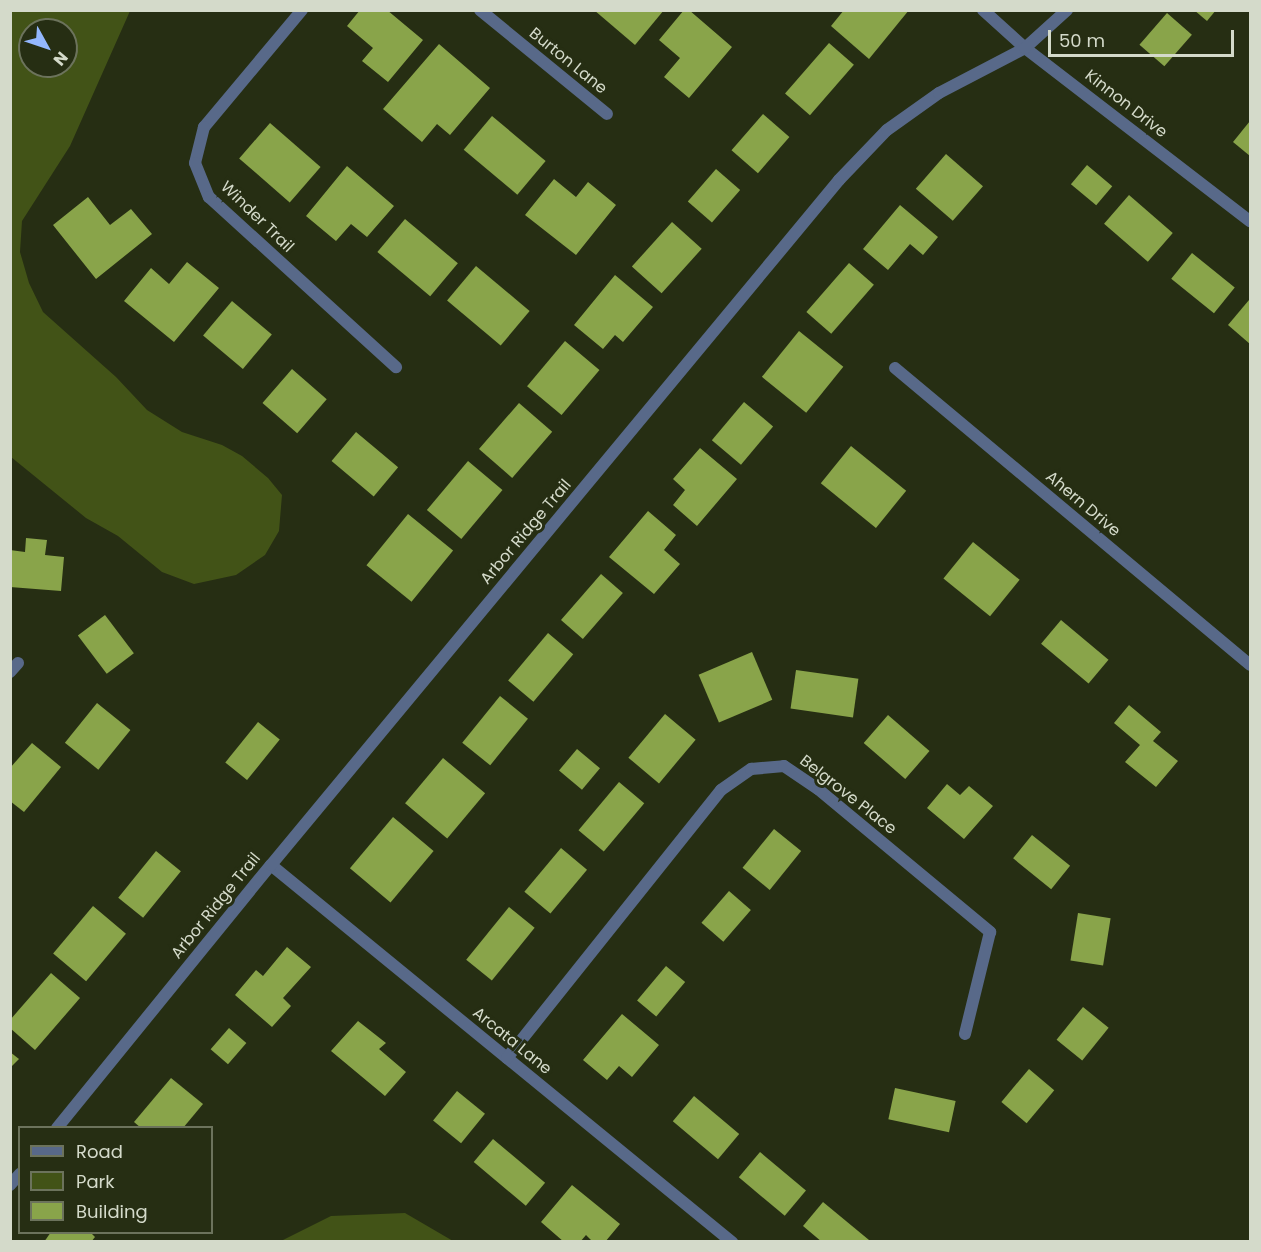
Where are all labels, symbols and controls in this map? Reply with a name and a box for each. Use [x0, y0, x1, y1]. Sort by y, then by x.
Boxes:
north arrow [18, 18, 78, 78]
scale bar [1051, 18, 1237, 56]
street label: Burton Lane [525, 24, 611, 98]
text: 50 m [1059, 28, 1105, 53]
text: N [48, 47, 73, 71]
street label: Kinnon Drive [1081, 66, 1171, 142]
street label: Winder Trail [216, 177, 298, 257]
street label: Ahern Drive [1042, 467, 1124, 541]
street label: Arbor Ridge Trail [477, 476, 575, 588]
street label: Belgrove Place [796, 751, 900, 839]
street label: Arbor Ridge Trail [167, 849, 265, 963]
street label: Arcata Lane [469, 1003, 555, 1079]
legend [18, 1126, 213, 1234]
text: Road [76, 1139, 123, 1164]
text: Park [76, 1169, 115, 1194]
text: Building [76, 1199, 148, 1224]

